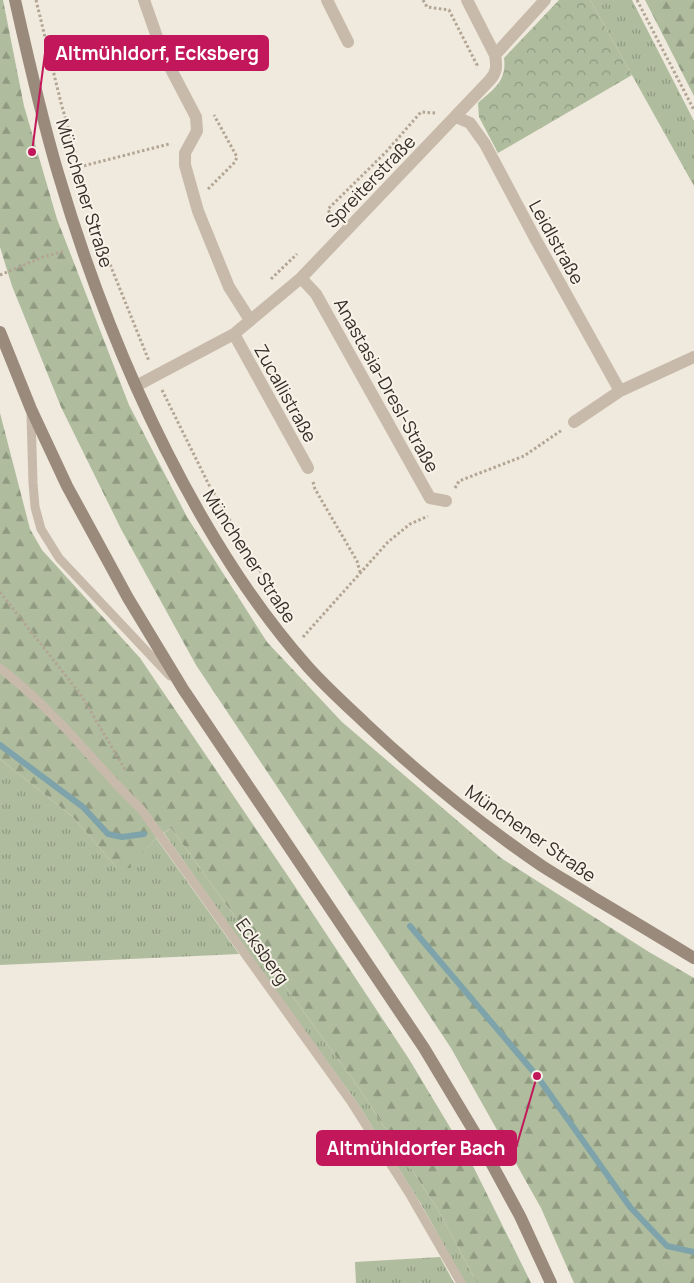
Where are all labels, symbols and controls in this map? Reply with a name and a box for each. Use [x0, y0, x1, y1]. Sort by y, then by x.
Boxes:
callout: Altmühldorf, Ecksberg [45, 36, 268, 70]
text: Altmühldorf, Ecksberg [55, 40, 259, 66]
street label: Münchener Straße [51, 116, 119, 270]
street label: Spreiterstraße [320, 129, 420, 233]
street label: Leidlstraße [524, 196, 590, 288]
street label: Anastasia-Dresl-Straße [329, 294, 445, 476]
street label: Zucallistraße [249, 340, 323, 446]
street label: Münchener Straße [198, 485, 302, 627]
street label: Münchener Straße [461, 779, 601, 887]
street label: Ecksberg [231, 913, 295, 989]
callout: Altmühldorfer Bach [317, 1131, 516, 1165]
text: Altmühldorfer Bach [327, 1135, 505, 1161]

